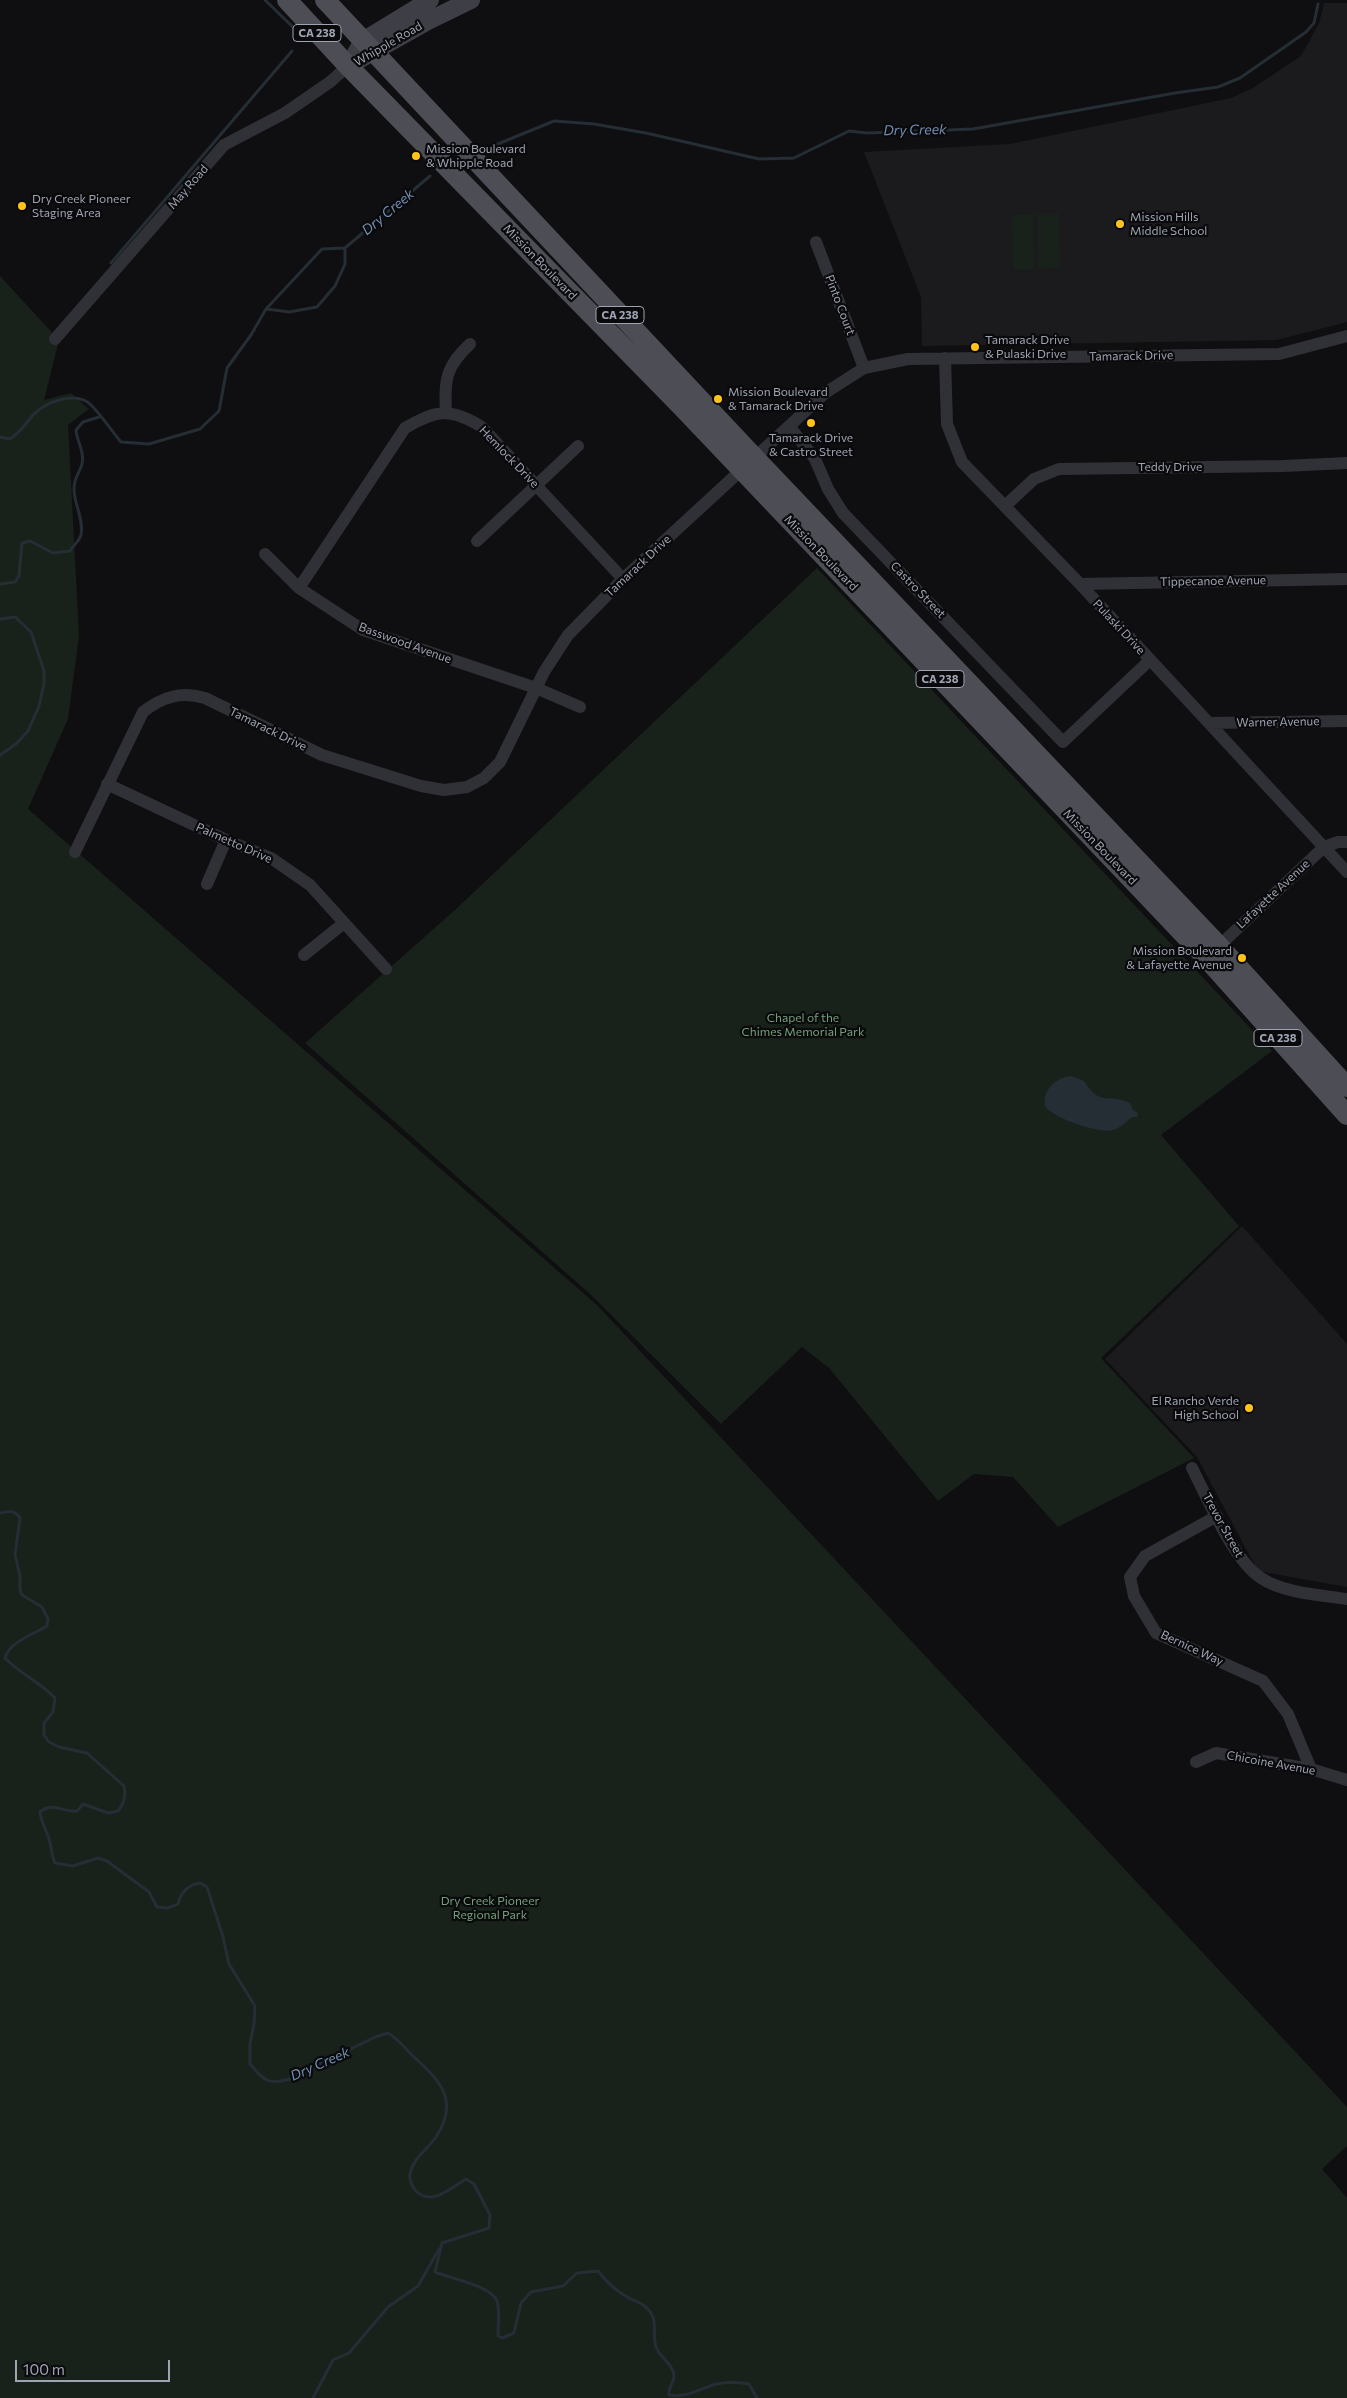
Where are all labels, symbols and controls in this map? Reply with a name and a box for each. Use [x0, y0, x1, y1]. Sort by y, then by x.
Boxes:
street label: Whipple Road [351, 19, 425, 69]
road number: CA 238 [293, 24, 341, 42]
water label: Dry Creek [883, 121, 947, 139]
place label: Mission Boulevard & Whipple Road [426, 142, 526, 170]
marker: Mission Boulevard & Whipple Road [410, 150, 422, 162]
street label: May Road [165, 162, 211, 212]
water label: Dry Creek [358, 185, 418, 239]
place label: Dry Creek Pioneer Staging Area [32, 192, 131, 220]
marker: Dry Creek Pioneer Staging Area [16, 200, 28, 212]
place label: Mission Hills Middle School [1130, 210, 1207, 238]
marker: Mission Hills Middle School [1114, 218, 1126, 230]
street label: Mission Boulevard [500, 221, 580, 303]
street label: Pinto Court [822, 273, 858, 337]
road number: CA 238 [596, 306, 644, 324]
place label: Tamarack Drive & Pulaski Drive [985, 333, 1069, 361]
marker: Tamarack Drive & Pulaski Drive [969, 341, 981, 353]
street label: Tamarack Drive [1089, 348, 1173, 364]
place label: Mission Boulevard & Tamarack Drive [728, 385, 828, 413]
marker: Mission Boulevard & Tamarack Drive [712, 393, 724, 405]
marker: Tamarack Drive & Castro Street [805, 417, 817, 429]
street label: Hemlock Drive [476, 423, 542, 491]
place label: Tamarack Drive & Castro Street [769, 431, 853, 459]
street label: Teddy Drive [1138, 460, 1202, 474]
street label: Mission Boulevard [781, 512, 861, 594]
street label: Tamarack Drive [602, 532, 674, 600]
street label: Castro Street [888, 559, 948, 621]
street label: Tippecanoe Avenue [1160, 573, 1266, 589]
street label: Pulaski Drive [1090, 597, 1148, 657]
street label: Basswood Avenue [357, 620, 453, 666]
road number: CA 238 [916, 671, 964, 688]
street label: Tamarack Drive [227, 704, 309, 754]
street label: Warner Avenue [1236, 714, 1320, 730]
street label: Mission Boulevard [1060, 806, 1140, 888]
street label: Palmetto Drive [194, 820, 274, 866]
street label: Lafayette Avenue [1234, 856, 1312, 932]
place label: Mission Boulevard & Lafayette Avenue [1126, 944, 1232, 972]
marker: Mission Boulevard & Lafayette Avenue [1236, 952, 1248, 964]
park label: Chapel of the Chimes Memorial Park [742, 1011, 864, 1039]
road number: CA 238 [1254, 1030, 1302, 1046]
place label: El Rancho Verde High School [1152, 1394, 1239, 1422]
marker: El Rancho Verde High School [1243, 1402, 1255, 1414]
street label: Trevor Street [1199, 1490, 1247, 1560]
street label: Bernice Way [1158, 1627, 1226, 1669]
street label: Chicoine Avenue [1225, 1748, 1317, 1778]
park label: Dry Creek Pioneer Regional Park [441, 1894, 539, 1922]
water label: Dry Creek [288, 2043, 352, 2085]
scale bar [18, 2350, 172, 2382]
text: 100 m [23, 2360, 65, 2378]

